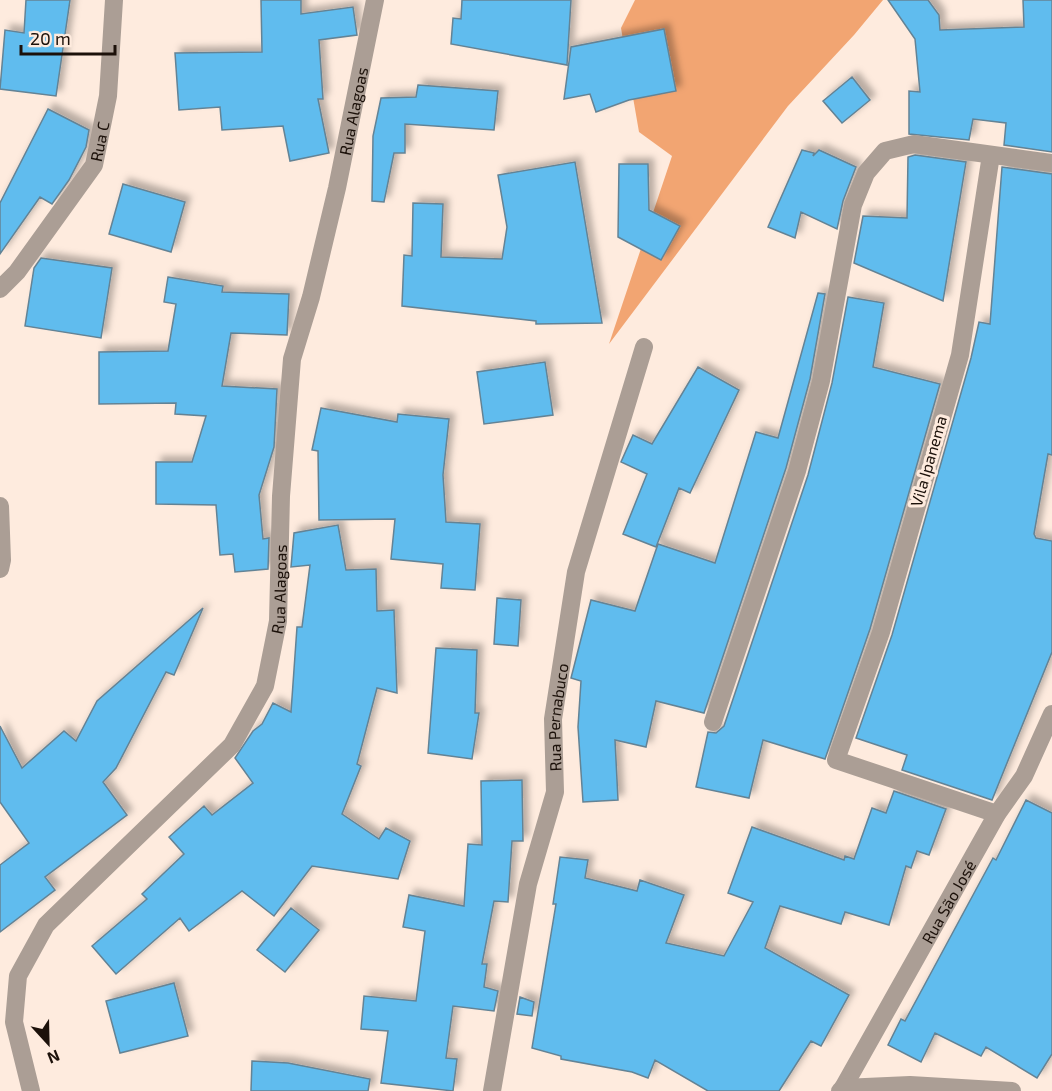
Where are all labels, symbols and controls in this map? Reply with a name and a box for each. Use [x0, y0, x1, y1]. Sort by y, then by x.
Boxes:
scale bar [21, 18, 116, 56]
text: 20 m [30, 27, 71, 49]
street label: Rua Alagoas [334, 65, 371, 157]
street label: Rua C [85, 120, 112, 163]
street label: Vila Ipanema [906, 413, 950, 509]
street label: Rua Alagoas [266, 544, 289, 635]
street label: Rua Pernabuco [543, 662, 571, 772]
street label: Rua São José [917, 856, 979, 947]
north arrow [18, 1013, 78, 1073]
text: N [45, 1046, 63, 1068]

